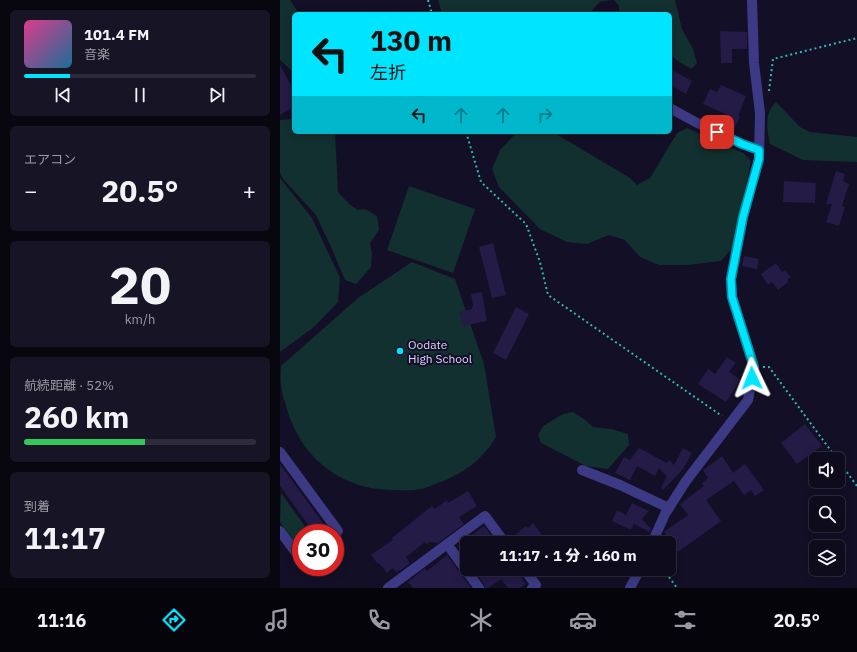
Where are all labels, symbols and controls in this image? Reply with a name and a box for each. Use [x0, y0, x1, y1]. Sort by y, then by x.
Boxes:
text: 130 m [370, 22, 452, 59]
text: 101.4 FM [84, 25, 149, 44]
icon: left [304, 28, 356, 80]
text: 音楽 [84, 46, 110, 63]
text: 左折 [370, 61, 406, 84]
icon: previous [52, 84, 74, 106]
icon: pause [129, 84, 151, 106]
icon: next [206, 84, 228, 106]
icon: left [408, 104, 430, 126]
icon: ahead [450, 104, 472, 126]
icon: ahead [492, 104, 514, 126]
icon: right [534, 104, 556, 126]
pin [700, 115, 734, 149]
icon: arrive [706, 121, 728, 143]
text: エアコン [24, 151, 76, 168]
text: 20.5° [101, 171, 179, 210]
text: − [24, 176, 37, 205]
text: + [243, 176, 256, 205]
text: 20 [109, 251, 171, 318]
text: km/h [125, 311, 155, 328]
place label: Oodate High School [408, 337, 472, 366]
marker: Oodate High School [395, 346, 405, 356]
position arrow [731, 357, 773, 399]
text: 航続距離 · 52% [24, 377, 114, 394]
text: 260 km [24, 397, 129, 436]
map controls [809, 452, 845, 576]
button: sound [809, 452, 845, 488]
button: search [809, 496, 845, 532]
text: 到着 [24, 498, 50, 515]
text: 11:17 [24, 518, 106, 557]
speed limit sign: 30 [292, 524, 344, 576]
button: layers [809, 540, 845, 576]
text: 11:17 · 1 分 · 160 m [499, 546, 637, 565]
icon: directions [160, 606, 188, 634]
icon: music [263, 606, 291, 634]
icon: phone [365, 606, 393, 634]
icon: climate [467, 606, 495, 634]
icon: car [569, 606, 597, 634]
icon: filters [671, 606, 699, 634]
text: 11:16 [37, 609, 86, 632]
text: 20.5° [773, 609, 820, 632]

